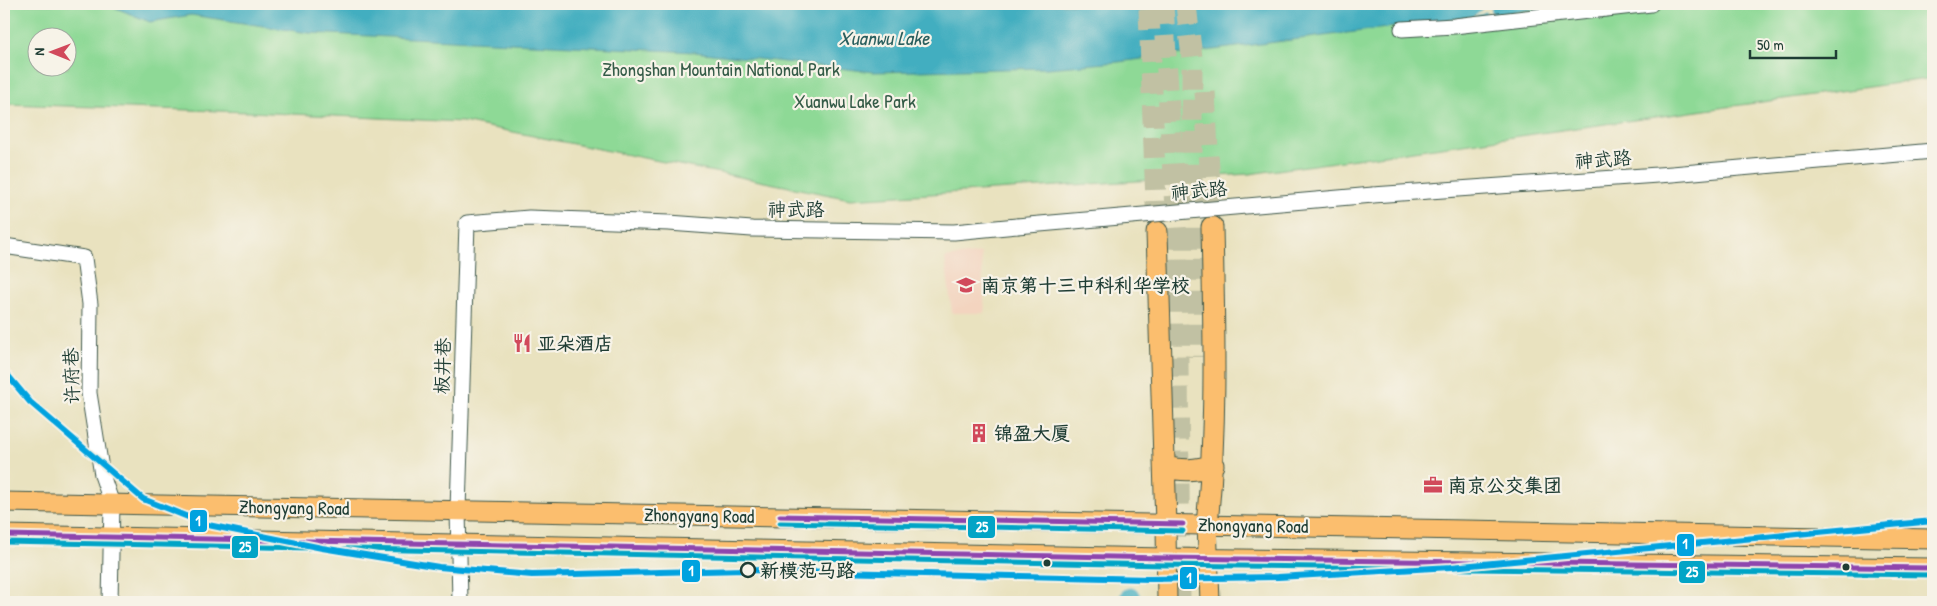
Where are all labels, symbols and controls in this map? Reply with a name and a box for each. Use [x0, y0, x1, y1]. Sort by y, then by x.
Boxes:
water label: Xuanwu Lake [839, 24, 930, 51]
north arrow [28, 28, 78, 78]
scale bar [1750, 28, 1836, 60]
text: 50 m [1757, 34, 1784, 55]
text: N [29, 47, 48, 56]
park label: Zhongshan Mountain National Park [602, 56, 840, 82]
park label: Xuanwu Lake Park [794, 88, 916, 114]
street label: 神武路 [1574, 144, 1632, 174]
street label: 神武路 [1169, 175, 1229, 205]
street label: 神武路 [767, 196, 825, 222]
place label: 南京第十三中科利华学校 [981, 272, 1190, 298]
school or university icon: 南京第十三中科利华学校 [955, 274, 977, 296]
place label: 亚朵酒店 [537, 330, 613, 356]
restaurant icon: 亚朵酒店 [511, 332, 533, 354]
street label: 板井巷 [428, 337, 456, 395]
street label: 许府巷 [57, 347, 85, 405]
place label: 锦盈大厦 [994, 420, 1070, 446]
building icon: 锦盈大厦 [968, 422, 990, 444]
place label: 南京公交集团 [1448, 472, 1562, 498]
office icon: 南京公交集团 [1422, 474, 1444, 496]
street label: Zhongyang Road [239, 493, 350, 521]
street label: Zhongyang Road [644, 501, 755, 529]
line badge: 1 [189, 509, 208, 533]
text: 1 [195, 511, 201, 530]
street label: Zhongyang Road [1198, 511, 1309, 539]
line badge: 25 [967, 515, 996, 539]
text: 25 [976, 517, 988, 536]
line badge: 1 [1676, 533, 1695, 557]
text: 1 [1682, 534, 1688, 553]
line badge: 25 [231, 535, 259, 559]
text: 25 [239, 537, 251, 556]
place label: 新模范马路 [760, 557, 855, 583]
unlabelled marker [1042, 558, 1052, 568]
line badge: 1 [681, 559, 701, 583]
line badge: 25 [1678, 560, 1706, 584]
text: 1 [688, 561, 694, 580]
marker: 新模范马路 [740, 562, 756, 578]
text: 25 [1686, 562, 1698, 581]
unlabelled marker [1841, 562, 1851, 572]
line badge: 1 [1179, 566, 1198, 590]
text: 1 [1186, 568, 1192, 587]

